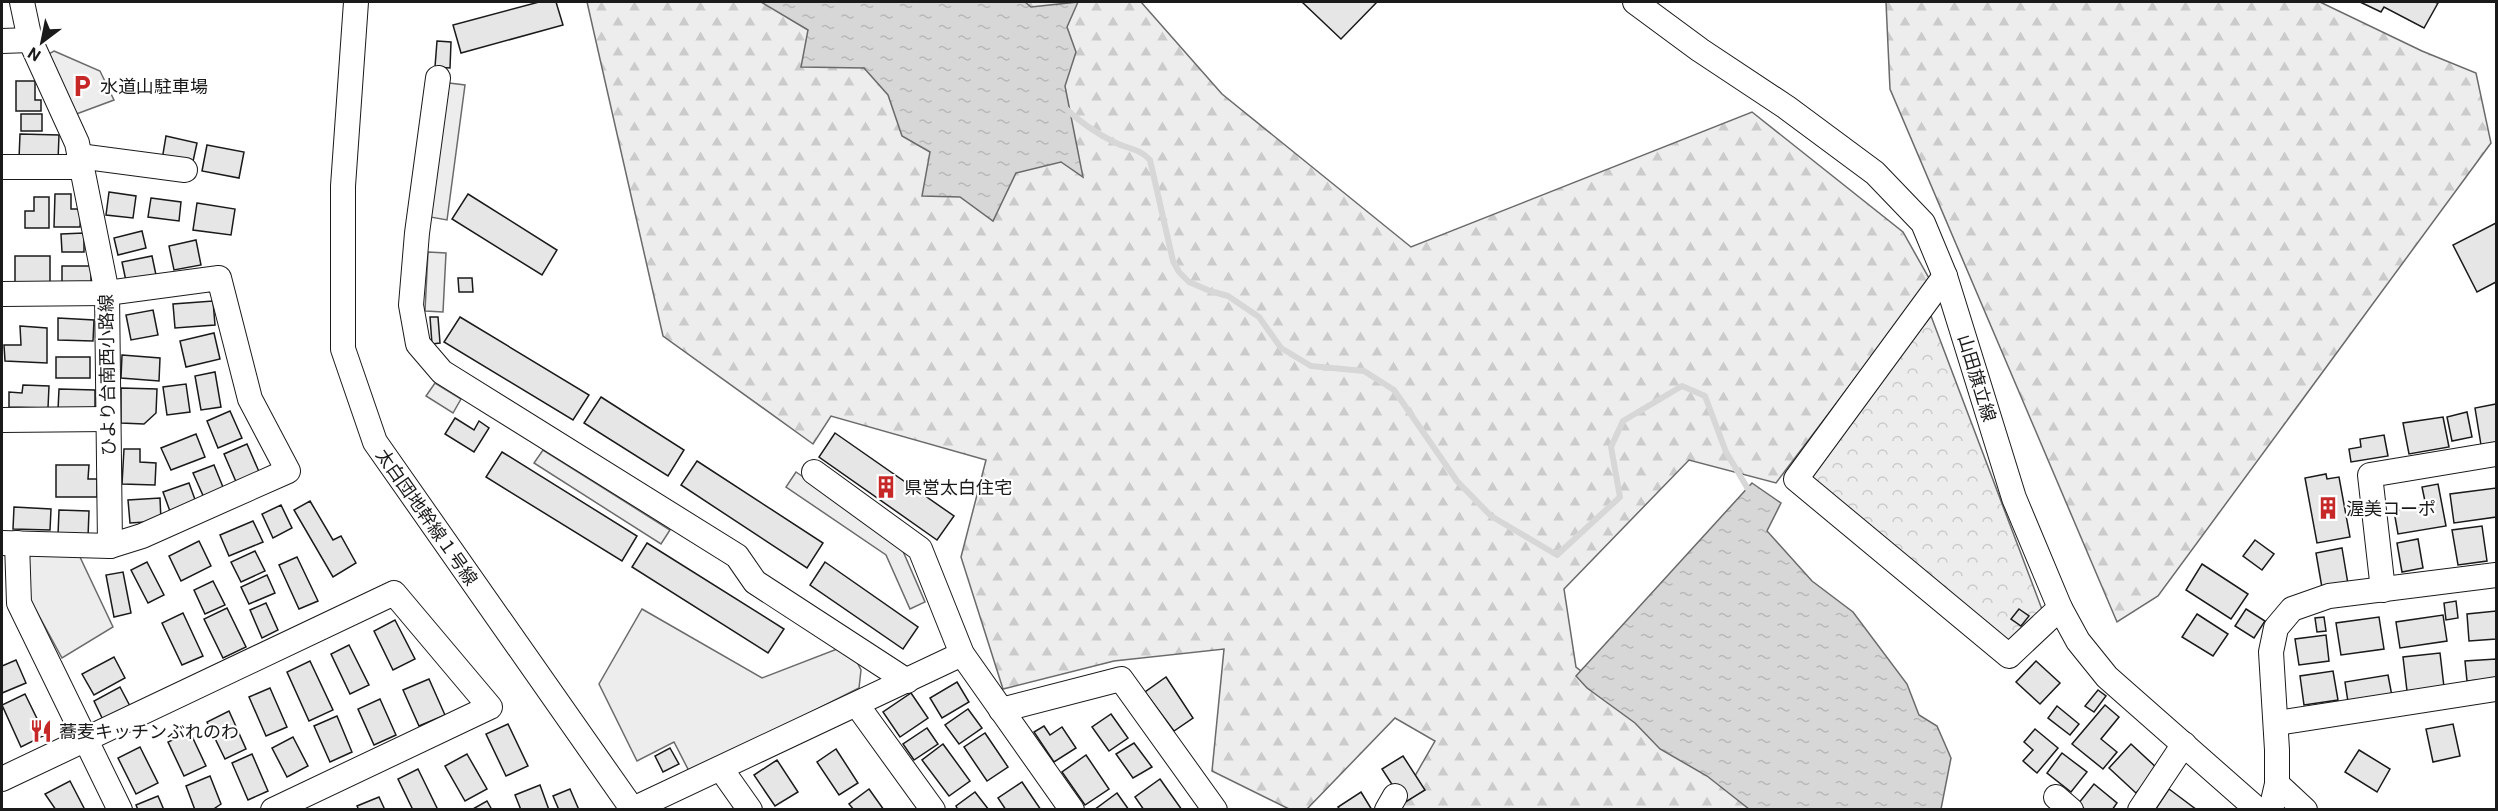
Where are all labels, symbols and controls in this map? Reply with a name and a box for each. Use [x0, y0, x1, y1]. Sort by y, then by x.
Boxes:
north arrow [12, 12, 72, 72]
text: N [24, 43, 44, 65]
parking icon: 水道山駐車場 [69, 73, 95, 99]
place label: 水道山駐車場 [100, 76, 208, 97]
street label: ひより台南西小路線 [95, 294, 119, 456]
street label: 山田旗立線 [1954, 332, 2000, 424]
street label: 太白団地幹線１号線 [372, 445, 482, 589]
building icon: 県営太白住宅 [873, 474, 899, 500]
place label: 県営太白住宅 [904, 477, 1012, 498]
building icon: 渥美コーポ [2315, 495, 2341, 521]
place label: 渥美コーポ [2346, 498, 2436, 519]
restaurant icon: 蕎麦キッチンぶれのわ [28, 718, 54, 744]
place label: 蕎麦キッチンぶれのわ [59, 721, 239, 742]

